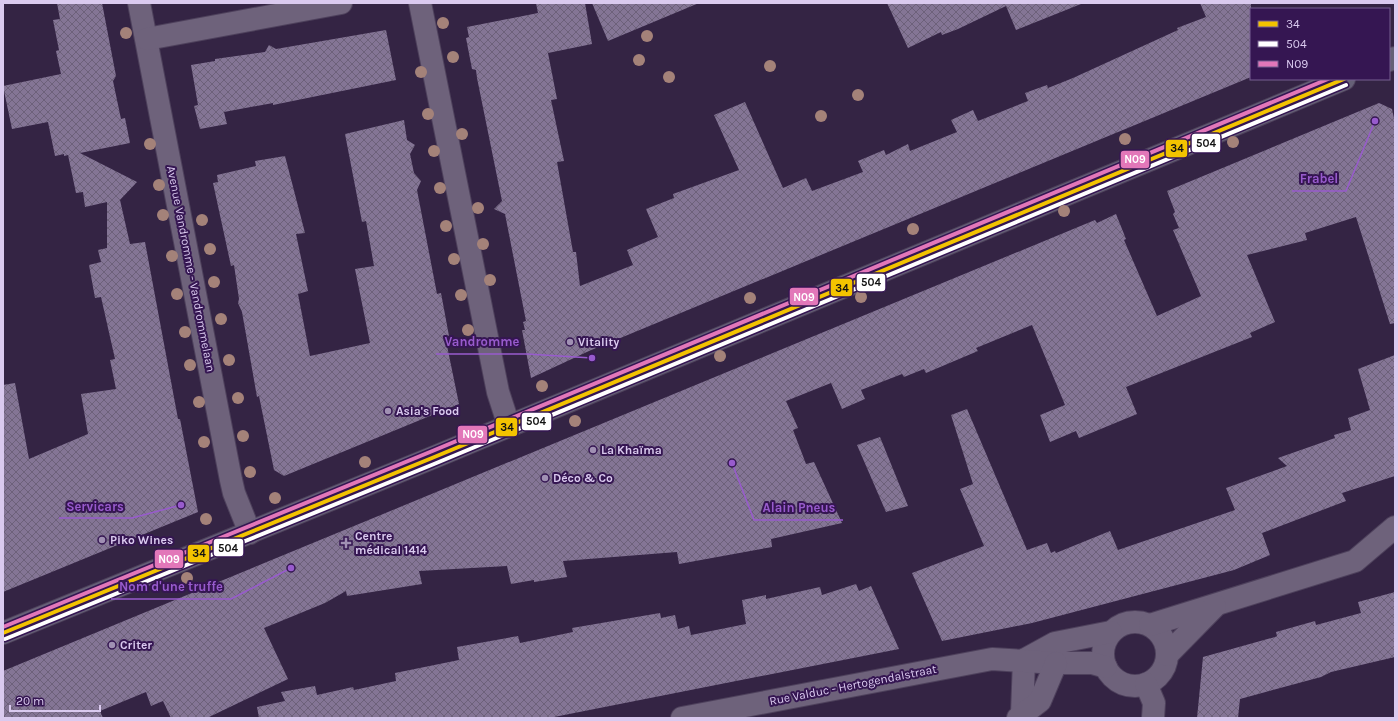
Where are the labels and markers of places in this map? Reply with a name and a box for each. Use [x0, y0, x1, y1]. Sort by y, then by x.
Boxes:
callout: Frabel [1292, 166, 1346, 191]
callout: Vandromme [436, 329, 527, 354]
place label: Vitality [578, 335, 619, 349]
marker: Vitality [565, 337, 575, 347]
place label: Asia's Food [396, 404, 459, 418]
marker: Asia's Food [383, 406, 393, 416]
place label: La Khaïma [601, 443, 662, 457]
marker: La Khaïma [588, 445, 598, 455]
place label: Déco & Co [553, 471, 613, 485]
marker: Déco & Co [540, 473, 550, 483]
callout: Servicars [59, 493, 132, 518]
callout: Alain Pneus [754, 495, 843, 520]
place label: Centre médical 1414 [355, 529, 427, 557]
place label: Piko Wines [110, 533, 173, 547]
marker: Piko Wines [97, 535, 107, 545]
marker: Centre médical 1414 [340, 537, 352, 549]
callout: Nom d'une truffe [111, 574, 231, 599]
place label: Criter [120, 638, 152, 652]
marker: Criter [107, 640, 117, 650]

